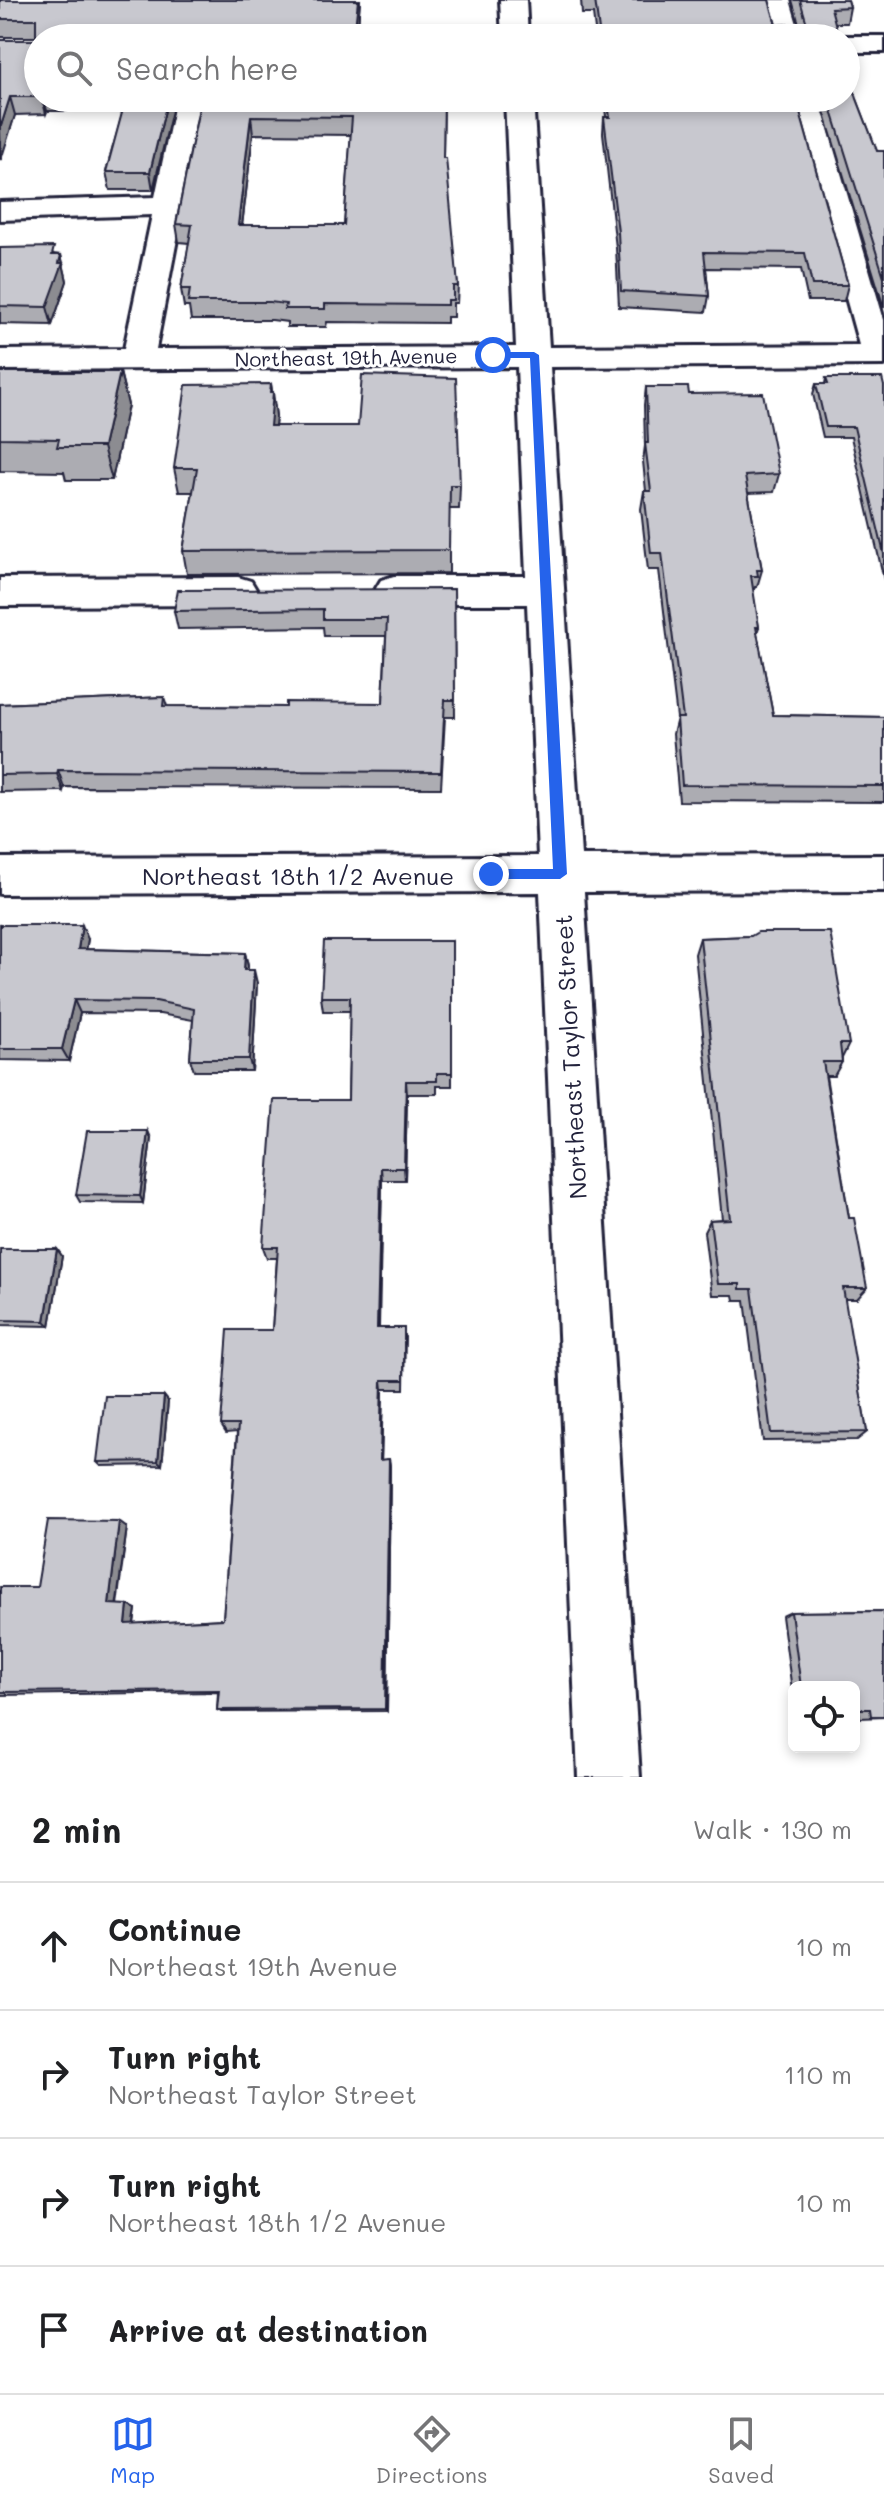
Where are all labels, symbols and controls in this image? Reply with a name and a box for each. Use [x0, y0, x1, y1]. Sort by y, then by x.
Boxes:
search box [24, 24, 860, 112]
icon: search [52, 46, 96, 90]
text: Search here [116, 48, 299, 88]
route start [475, 337, 511, 373]
street label: Northeast 19th Avenue [234, 342, 458, 372]
route end [473, 856, 509, 892]
street label: Northeast 18th 1/2 Avenue [142, 860, 454, 891]
street label: Northeast Taylor Street [547, 914, 593, 1200]
map controls [788, 1681, 860, 1753]
button: locate [788, 1681, 860, 1753]
text: 2 min [32, 1807, 121, 1852]
text: Walk · 130 m [693, 1812, 852, 1846]
text: Continue [108, 1909, 241, 1949]
icon: ahead [32, 1924, 76, 1968]
text: 10 m [795, 1929, 852, 1963]
text: Northeast 19th Avenue [108, 1949, 398, 1983]
text: Turn right [108, 2037, 261, 2077]
icon: right [32, 2052, 76, 2096]
text: 110 m [784, 2057, 852, 2091]
text: Northeast Taylor Street [108, 2077, 417, 2111]
text: Turn right [108, 2165, 261, 2205]
icon: right [32, 2180, 76, 2224]
text: 10 m [795, 2185, 852, 2219]
text: Northeast 18th 1/2 Avenue [108, 2205, 446, 2239]
icon: arrive [32, 2308, 76, 2352]
text: Arrive at destination [108, 2310, 428, 2350]
tab: Map [110, 2412, 155, 2489]
tab: Directions [376, 2412, 488, 2489]
tab: Saved [708, 2412, 774, 2489]

